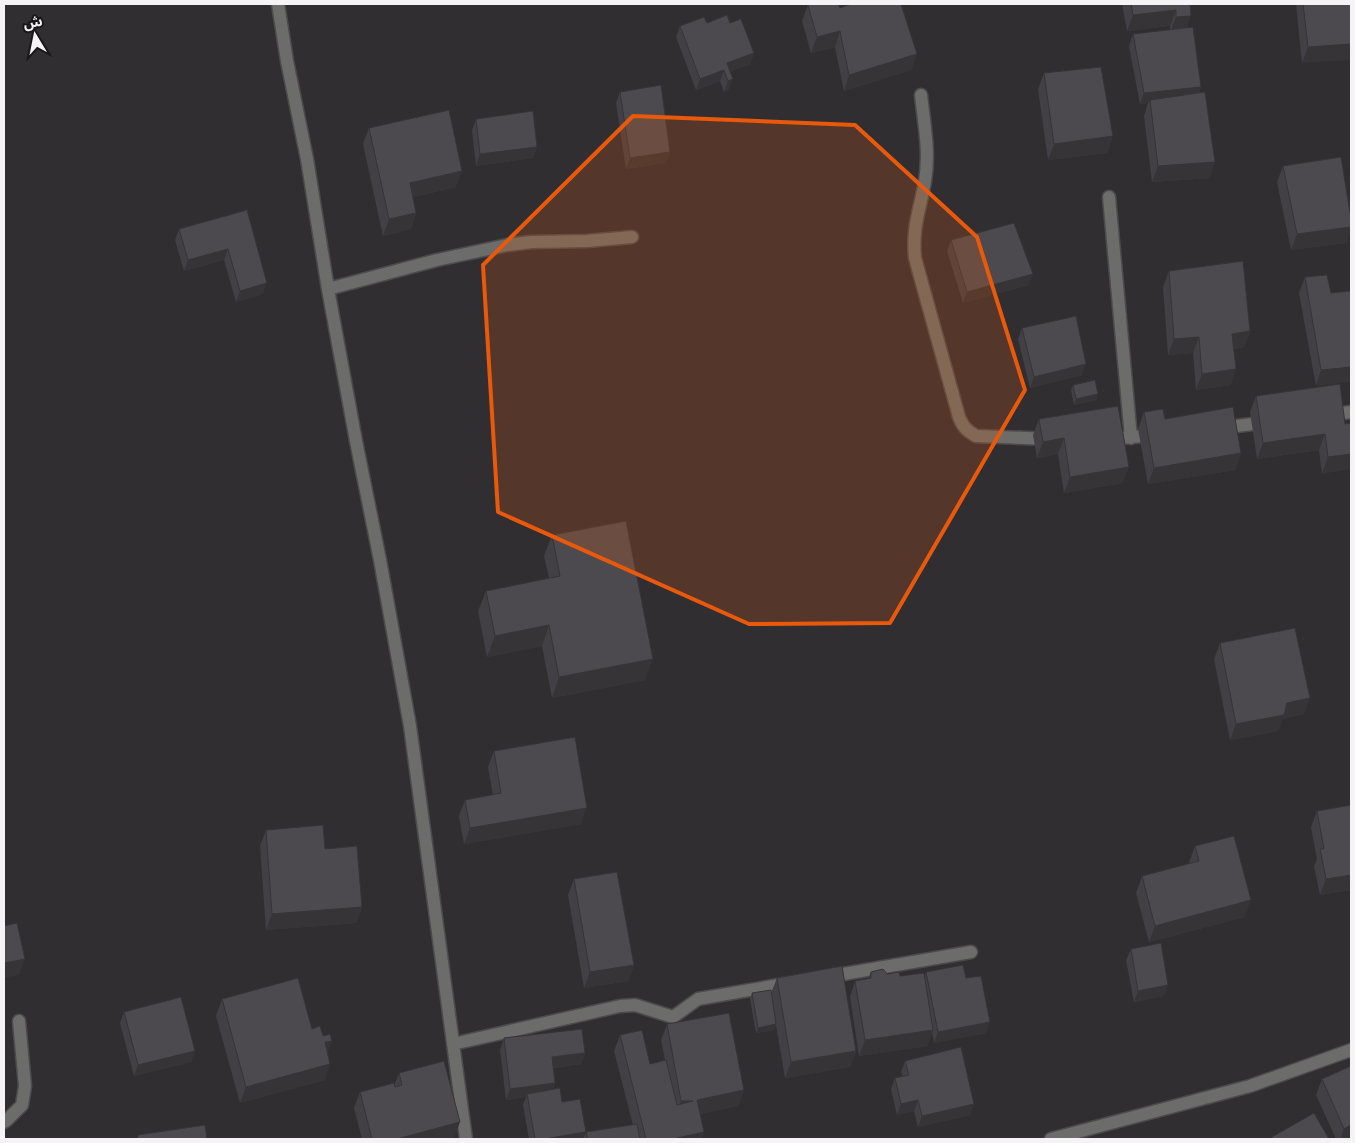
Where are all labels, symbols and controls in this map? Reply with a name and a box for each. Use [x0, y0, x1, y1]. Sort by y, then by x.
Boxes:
north arrow [10, 10, 60, 60]
text: ش [22, 12, 44, 33]

